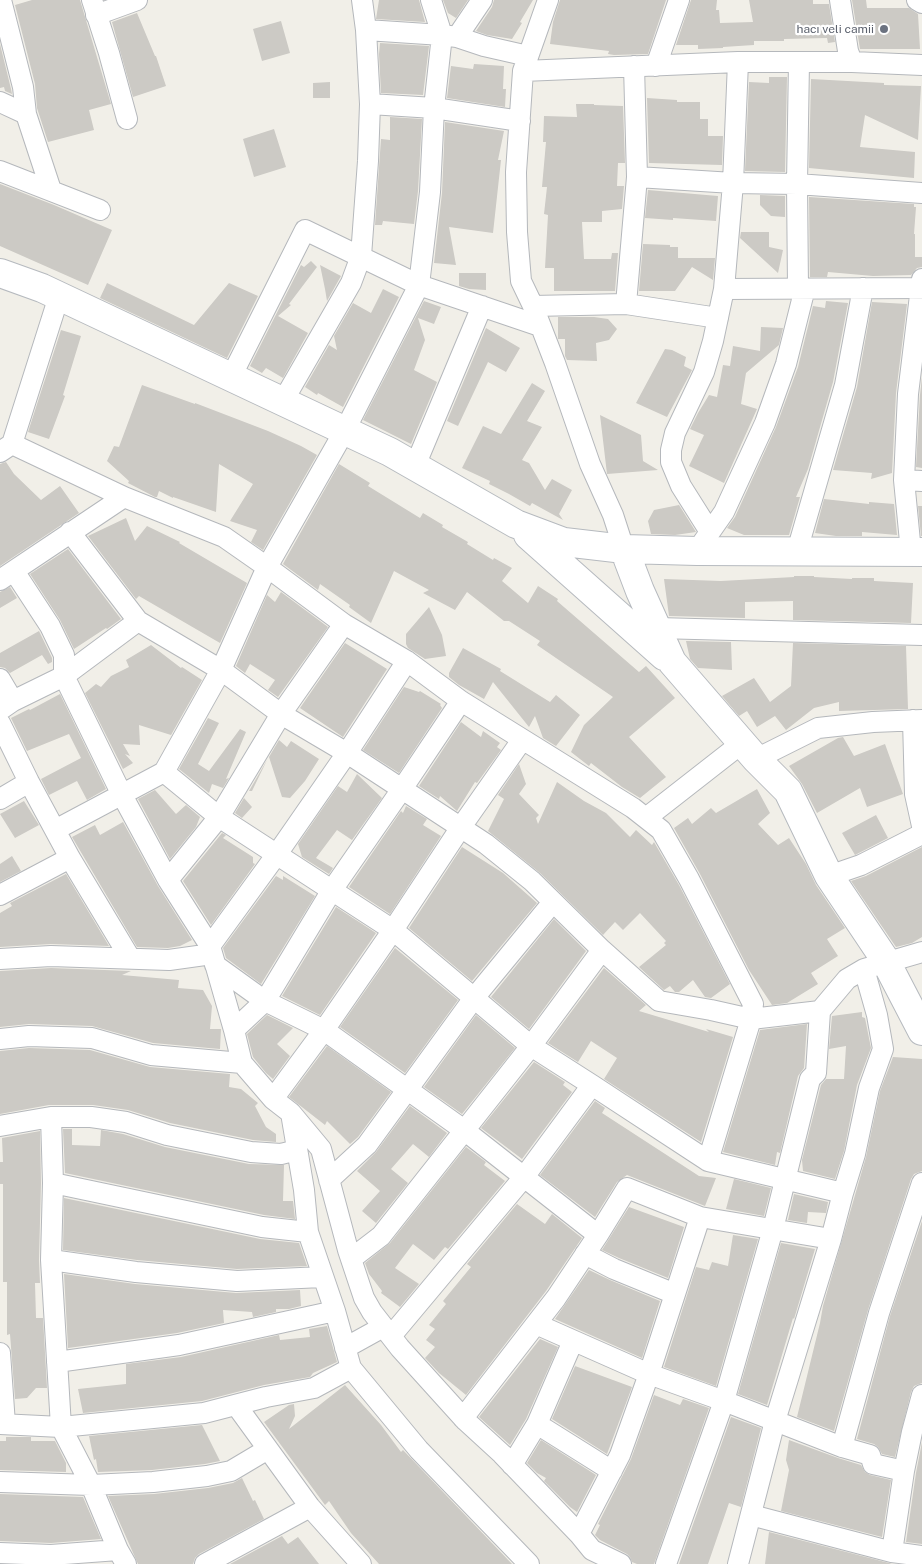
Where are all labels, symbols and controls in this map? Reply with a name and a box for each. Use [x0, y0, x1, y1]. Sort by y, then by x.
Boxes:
place label: hacı veli camii [797, 22, 874, 36]
marker: hacı veli camii [878, 23, 890, 35]

